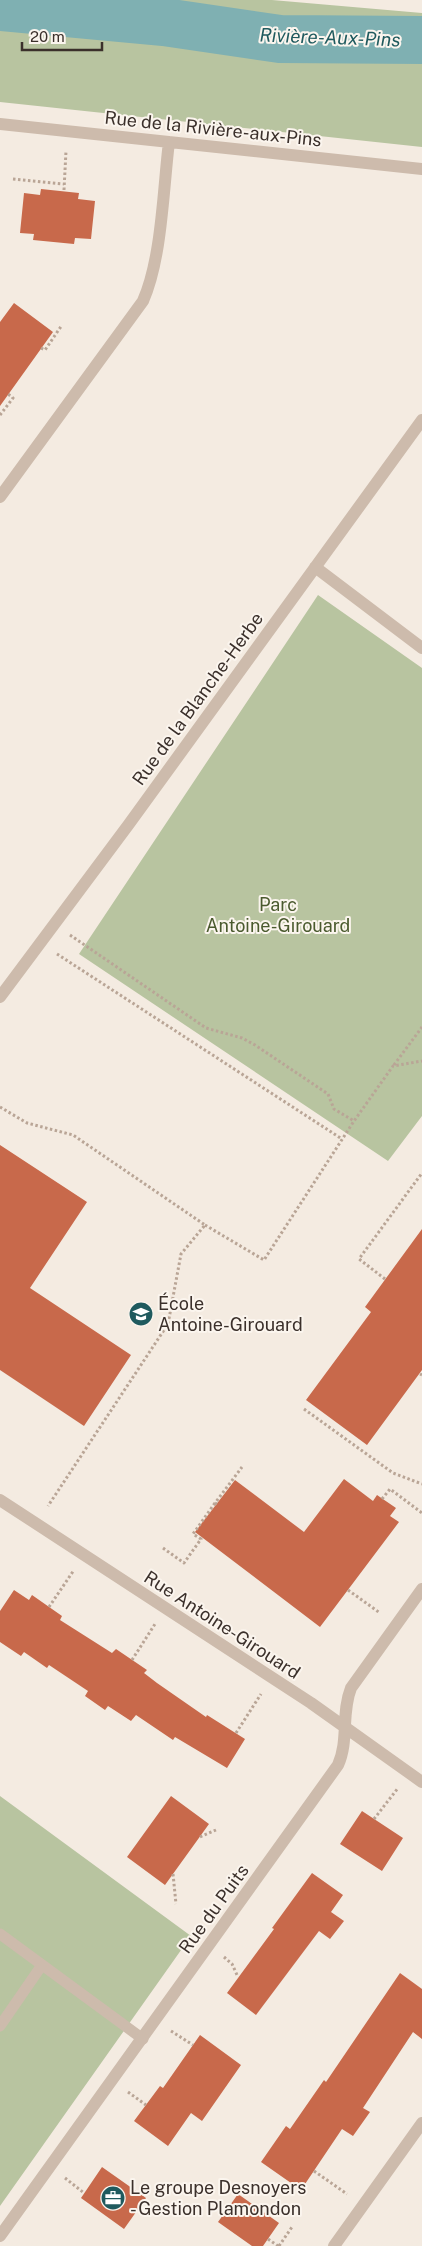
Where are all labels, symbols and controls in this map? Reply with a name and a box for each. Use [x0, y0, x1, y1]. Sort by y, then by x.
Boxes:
scale bar [22, 20, 102, 52]
water label: Rivière-Aux-Pins [259, 24, 401, 50]
text: 20 m [30, 28, 65, 45]
street label: Rue de la Rivière-aux-Pins [104, 107, 323, 150]
street label: Rue de la Blanche-Herbe [128, 608, 267, 789]
park label: Parc Antoine-Girouard [206, 894, 350, 936]
place label: École Antoine-Girouard [158, 1292, 303, 1335]
school or university icon: École Antoine-Girouard [128, 1301, 154, 1327]
street label: Rue Antoine-Girouard [140, 1566, 304, 1683]
street label: Rue du Puits [174, 1860, 253, 1957]
place label: Le groupe Desnoyers - Gestion Plamondon [130, 2177, 306, 2219]
office icon: Le groupe Desnoyers - Gestion Plamondon [100, 2185, 126, 2211]

